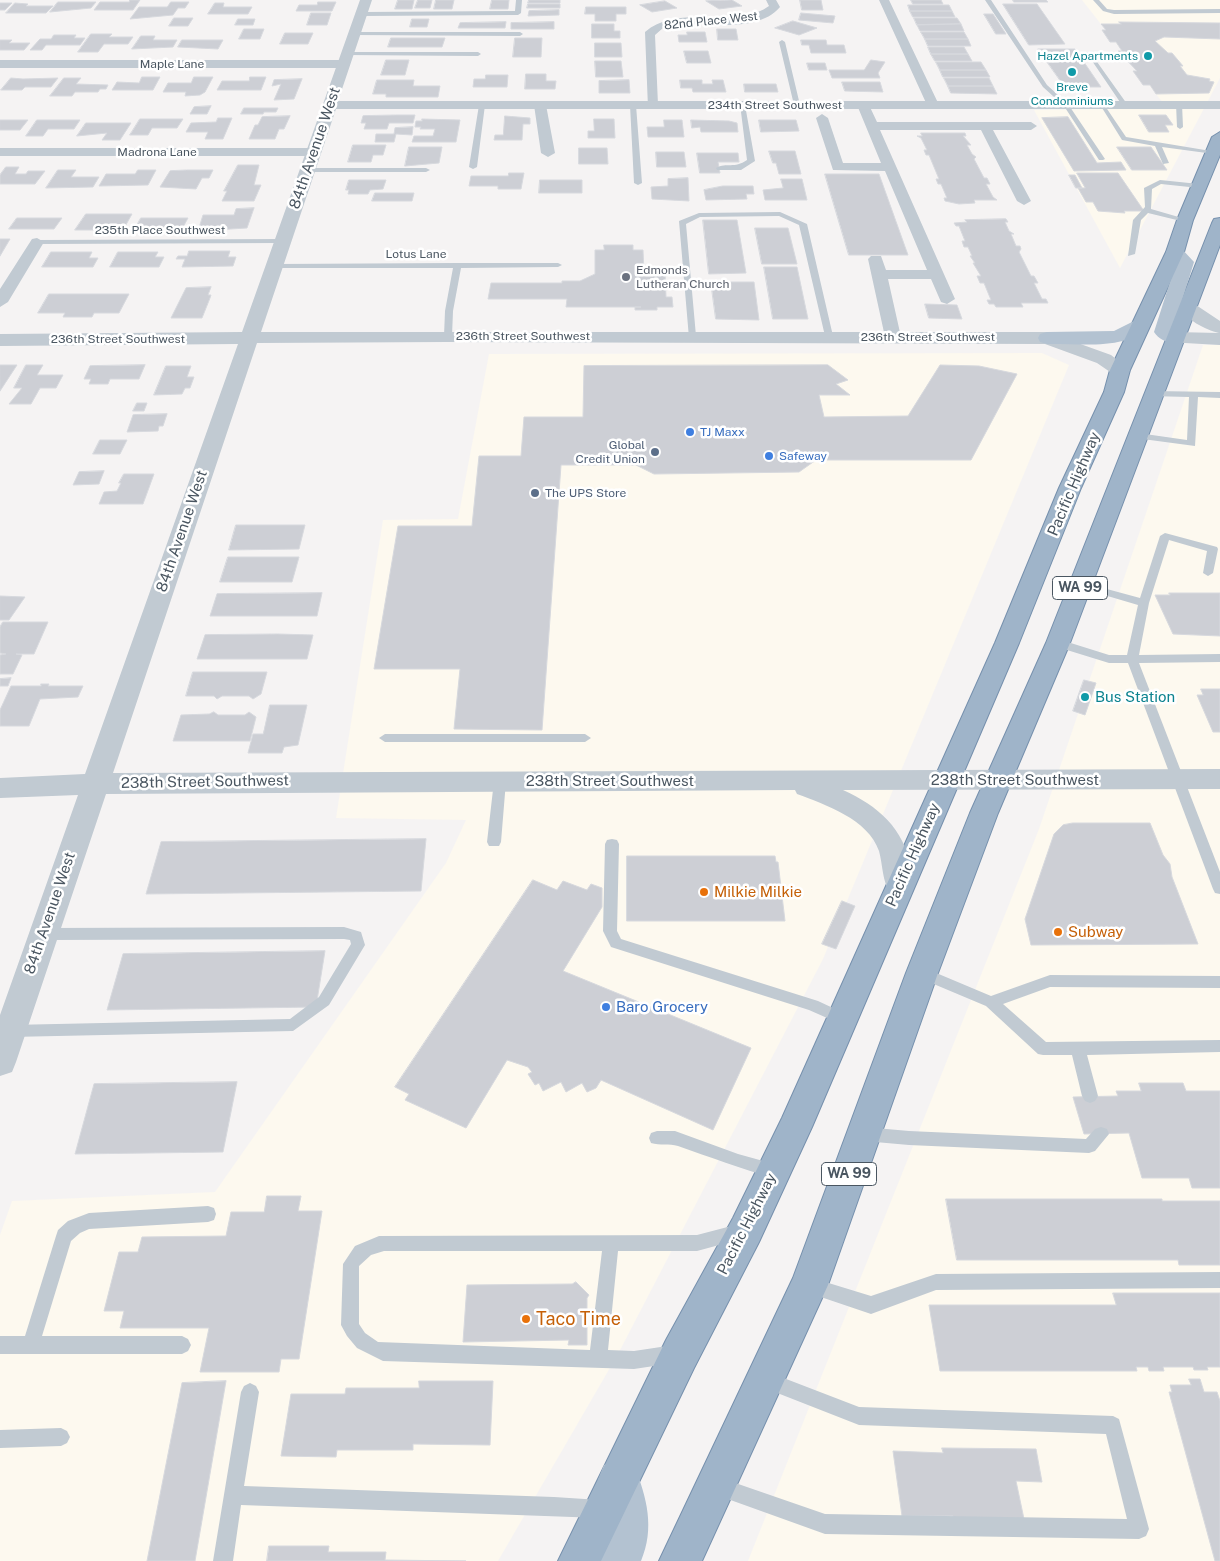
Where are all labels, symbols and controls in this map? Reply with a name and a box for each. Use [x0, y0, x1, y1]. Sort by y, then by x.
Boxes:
street label: 82nd Place West [663, 9, 759, 33]
place label: Hazel Apartments [1037, 49, 1138, 63]
marker: Hazel Apartments [1142, 50, 1154, 62]
street label: Maple Lane [140, 57, 204, 71]
marker: Breve Condominiums [1066, 66, 1078, 78]
place label: Breve Condominiums [1031, 80, 1113, 108]
street label: 84th Avenue West [286, 85, 344, 211]
street label: 234th Street Southwest [708, 98, 842, 112]
street label: Madrona Lane [117, 145, 197, 159]
street label: 235th Place Southwest [95, 223, 225, 237]
street label: Lotus Lane [386, 247, 446, 261]
place label: Edmonds Lutheran Church [636, 263, 729, 291]
marker: Edmonds Lutheran Church [620, 271, 632, 283]
street label: 236th Street Southwest [456, 329, 590, 343]
street label: 236th Street Southwest [861, 330, 995, 344]
street label: 236th Street Southwest [51, 332, 185, 346]
place label: TJ Maxx [700, 425, 745, 439]
marker: TJ Maxx [684, 426, 696, 438]
street label: Pacific Highway [1044, 429, 1104, 539]
place label: Global Credit Union [576, 438, 645, 466]
marker: Global Credit Union [649, 446, 661, 458]
place label: Safeway [779, 449, 827, 463]
marker: Safeway [763, 450, 775, 462]
street label: 84th Avenue West [153, 468, 211, 594]
place label: The UPS Store [545, 486, 626, 500]
marker: The UPS Store [529, 487, 541, 499]
road number: WA 99 [1052, 576, 1108, 600]
place label: Bus Station [1095, 688, 1175, 706]
marker: Bus Station [1079, 691, 1091, 703]
street label: 238th Street Southwest [931, 771, 1099, 789]
street label: 238th Street Southwest [121, 772, 289, 792]
street label: 238th Street Southwest [526, 772, 694, 790]
street label: Pacific Highway [882, 800, 944, 910]
street label: 84th Avenue West [21, 850, 79, 976]
place label: Milkie Milkie [714, 883, 802, 901]
marker: Milkie Milkie [698, 886, 710, 898]
place label: Subway [1068, 923, 1123, 941]
marker: Subway [1052, 926, 1064, 938]
place label: Baro Grocery [616, 998, 708, 1016]
marker: Baro Grocery [600, 1001, 612, 1013]
road number: WA 99 [822, 1162, 876, 1186]
street label: Pacific Highway [714, 1170, 780, 1278]
place label: Taco Time [536, 1308, 621, 1330]
marker: Taco Time [520, 1313, 532, 1325]

